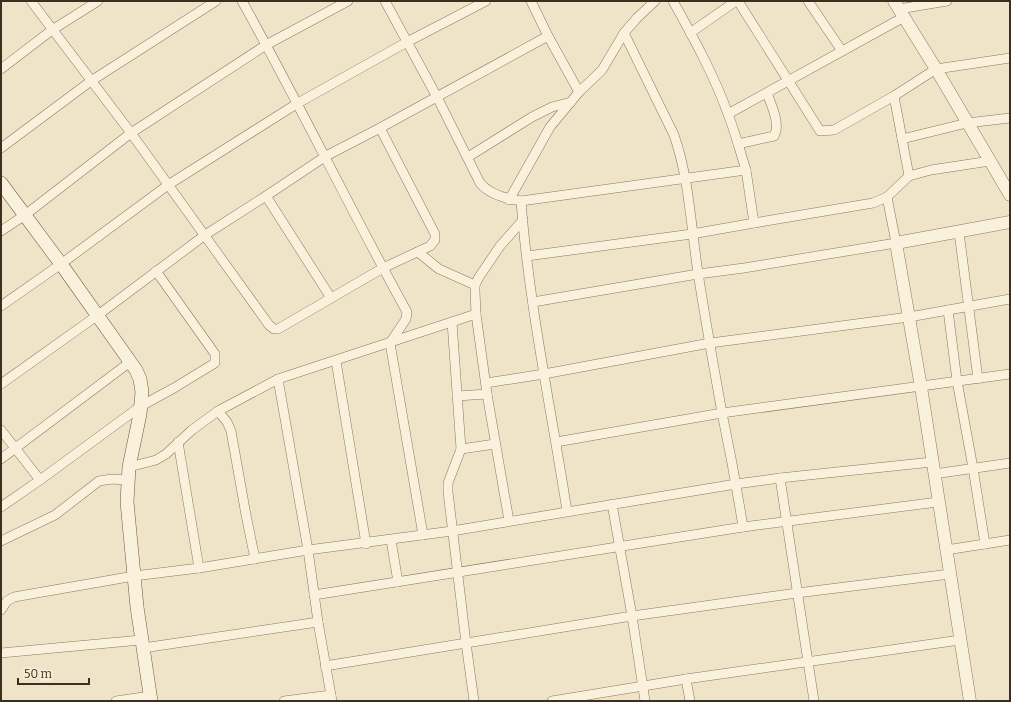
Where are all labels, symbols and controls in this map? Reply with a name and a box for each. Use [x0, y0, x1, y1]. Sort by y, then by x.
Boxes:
scale bar [18, 660, 89, 686]
text: 50 m [24, 667, 53, 681]

